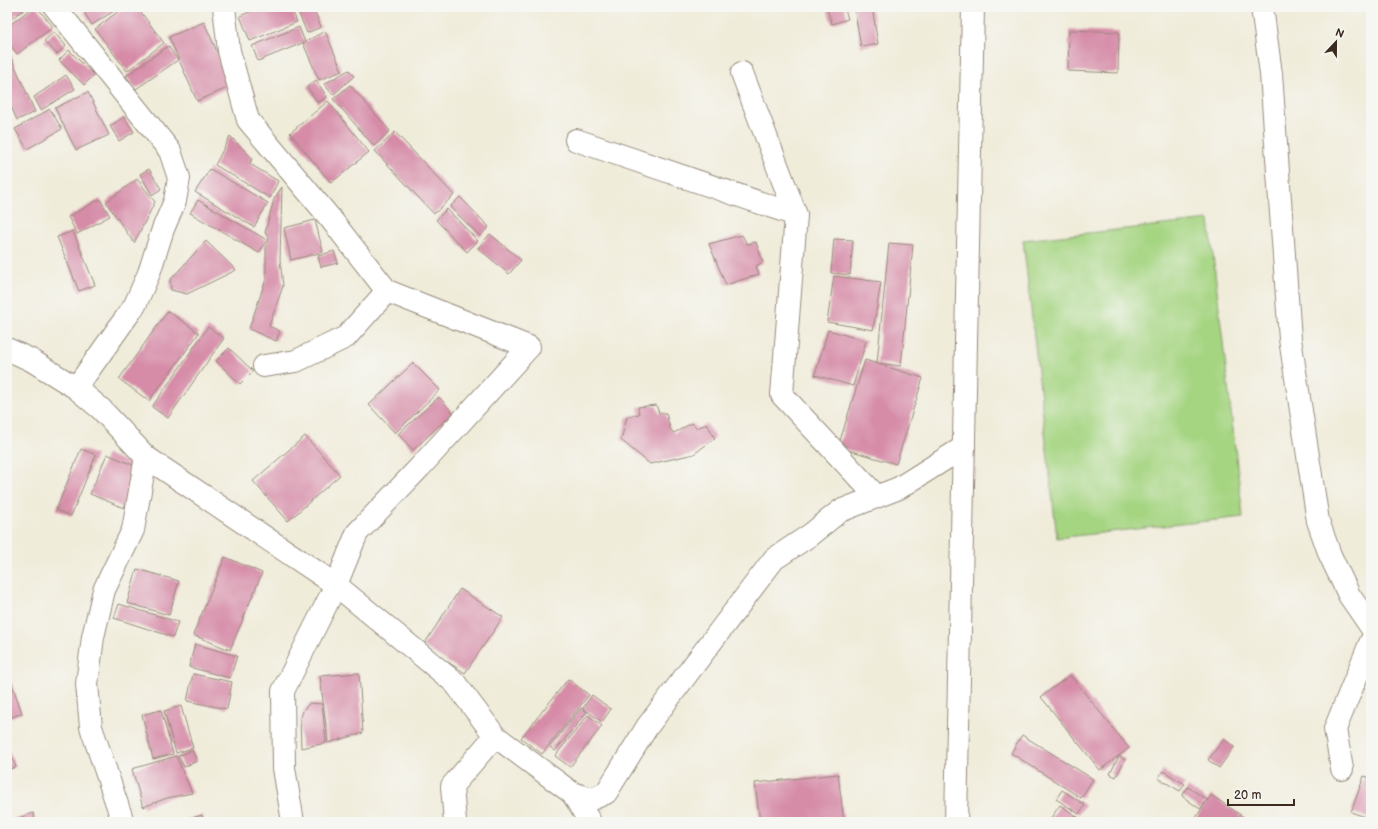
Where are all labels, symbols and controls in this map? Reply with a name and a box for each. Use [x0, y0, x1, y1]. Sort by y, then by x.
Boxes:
north arrow [1316, 22, 1356, 62]
text: N [1333, 26, 1346, 41]
scale bar [1228, 781, 1294, 807]
text: 20 m [1234, 788, 1261, 803]

